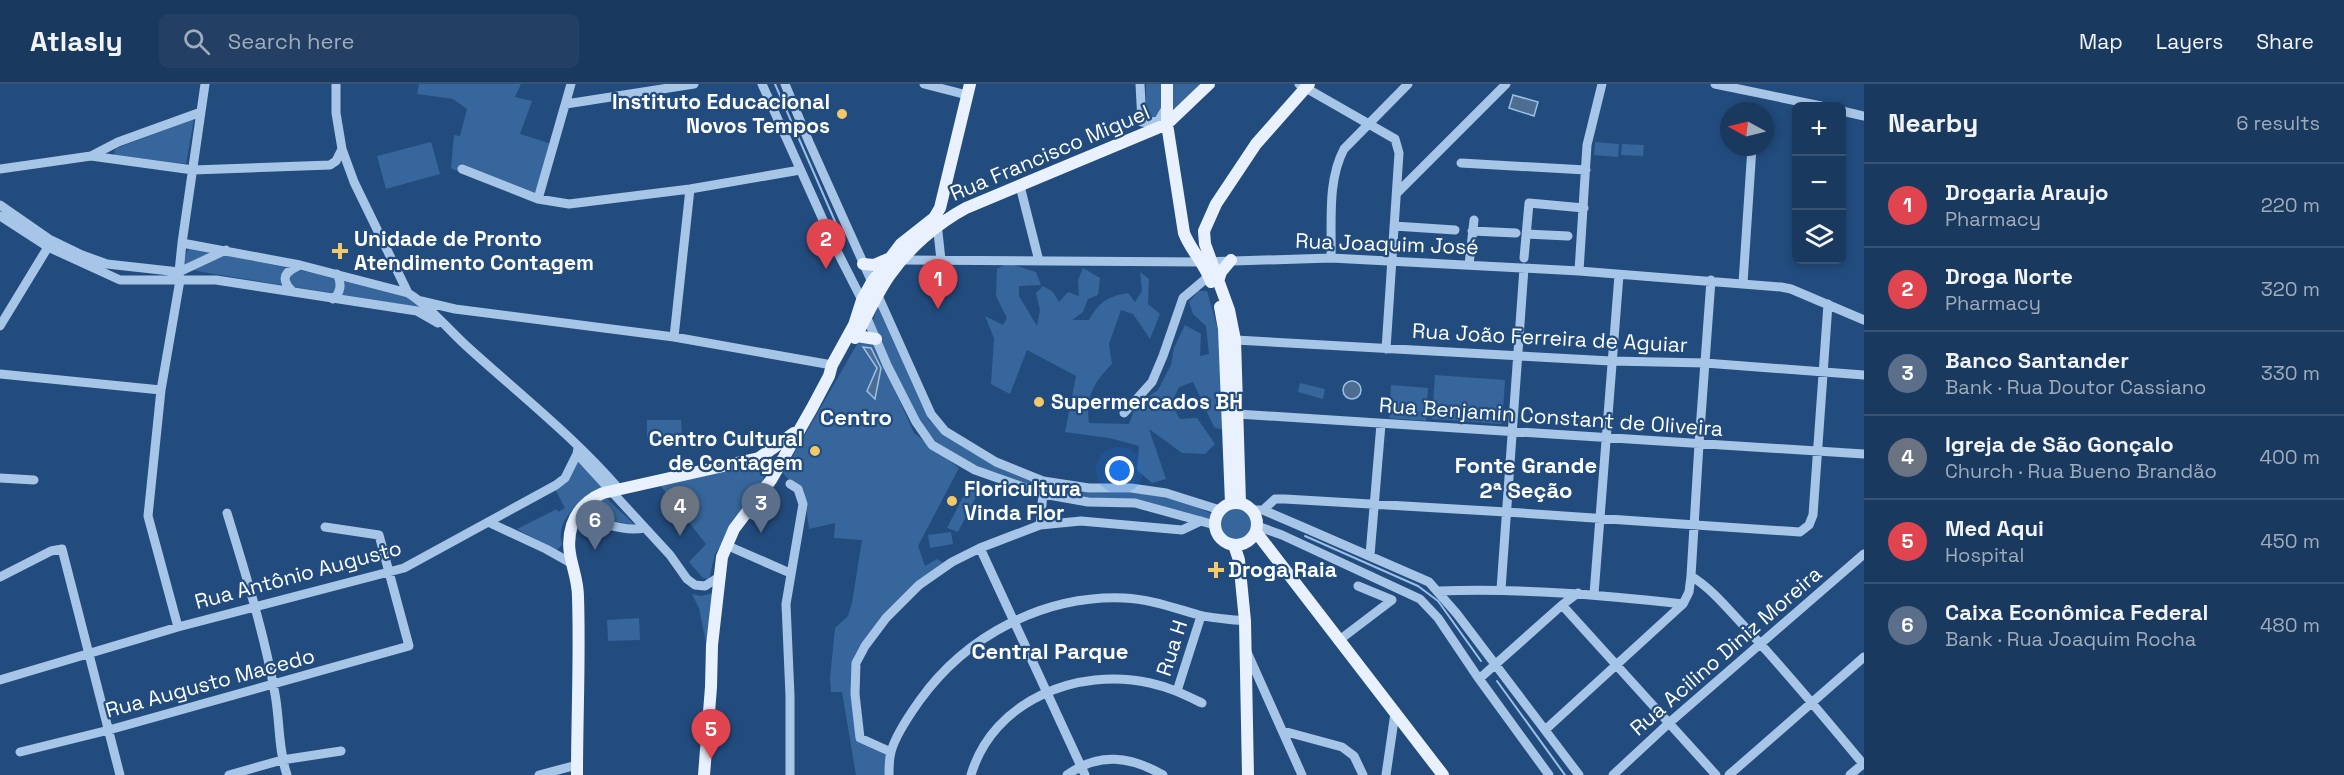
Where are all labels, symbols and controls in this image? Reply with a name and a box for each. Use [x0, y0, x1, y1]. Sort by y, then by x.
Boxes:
search box [159, 14, 579, 68]
text: Atlasly [30, 23, 123, 59]
icon: search [180, 25, 213, 58]
text: Search here [228, 27, 354, 55]
text: Map [2079, 28, 2123, 55]
text: Layers [2156, 28, 2223, 55]
text: Share [2256, 28, 2314, 55]
place label: Instituto Educacional Novos Tempos [612, 88, 830, 139]
street label: Rua Francisco Miguel [946, 98, 1154, 207]
north arrow [1720, 102, 1774, 156]
map controls [1792, 102, 1846, 264]
button: + [1792, 102, 1846, 156]
text: Nearby [1888, 106, 1978, 140]
marker: Instituto Educacional Novos Tempos [835, 107, 849, 121]
text: 6 results [2236, 110, 2320, 136]
button: − [1792, 156, 1846, 210]
text: Drogaria Araujo [1945, 178, 2109, 206]
text: 1 [1903, 192, 1912, 218]
text: 220 m [2261, 192, 2320, 218]
text: Pharmacy [1945, 206, 2041, 232]
button: layers [1792, 210, 1846, 264]
pin: 2 [806, 220, 846, 269]
place label: Unidade de Pronto Atendimento Contagem [354, 225, 594, 276]
street label: Rua Joaquim José [1295, 227, 1479, 260]
marker: Unidade de Pronto Atendimento Contagem [331, 242, 349, 260]
pin: 1 [918, 260, 958, 309]
text: Droga Norte [1945, 262, 2073, 290]
text: 2 [1902, 276, 1913, 302]
text: 320 m [2261, 276, 2320, 302]
text: Pharmacy [1945, 290, 2041, 316]
street label: Rua João Ferreira de Aguiar [1411, 317, 1689, 358]
text: Banco Santander [1945, 346, 2129, 374]
text: 3 [1901, 360, 1914, 386]
text: 330 m [2261, 360, 2320, 386]
text: Bank · Rua Doutor Cassiano [1945, 374, 2206, 400]
place label: Supermercados BH [1051, 388, 1243, 415]
street label: Rua Benjamin Constant de Oliveira [1378, 391, 1724, 442]
marker: Supermercados BH [1032, 395, 1046, 409]
district label: Centro [820, 403, 892, 431]
place label: Centro Cultural de Contagem [649, 425, 803, 476]
text: Igreja de São Gonçalo [1945, 430, 2174, 458]
marker: Centro Cultural de Contagem [808, 444, 822, 458]
text: 4 [1901, 444, 1914, 470]
text: 400 m [2260, 444, 2320, 470]
district label: Fonte Grande 2ª Seção [1455, 451, 1597, 504]
your location [1105, 456, 1134, 485]
text: Church · Rua Bueno Brandão [1945, 458, 2217, 484]
place label: Floricultura Vinda Flor [964, 475, 1081, 526]
pin: 3 [742, 484, 780, 533]
pin: 4 [660, 486, 700, 536]
marker: Floricultura Vinda Flor [945, 494, 959, 508]
pin: 6 [576, 500, 614, 550]
text: Med Aqui [1945, 514, 2044, 542]
text: 5 [1902, 528, 1914, 554]
text: 450 m [2260, 528, 2320, 554]
street label: Rua Antônio Augusto [192, 534, 404, 615]
text: Hospital [1945, 542, 2024, 568]
place label: Droga Raia [1228, 556, 1337, 583]
street label: Rua Acilino Diniz Moreira [1624, 560, 1827, 741]
marker: Droga Raia [1209, 563, 1223, 577]
text: Caixa Econômica Federal [1945, 598, 2208, 626]
text: 6 [1901, 612, 1914, 638]
text: 480 m [2260, 612, 2320, 638]
street label: Rua H [1150, 616, 1193, 679]
text: Bank · Rua Joaquim Rocha [1945, 626, 2196, 652]
district label: Central Parque [971, 637, 1129, 665]
street label: Rua Augusto Macedo [102, 642, 318, 723]
pin: 5 [692, 710, 730, 759]

